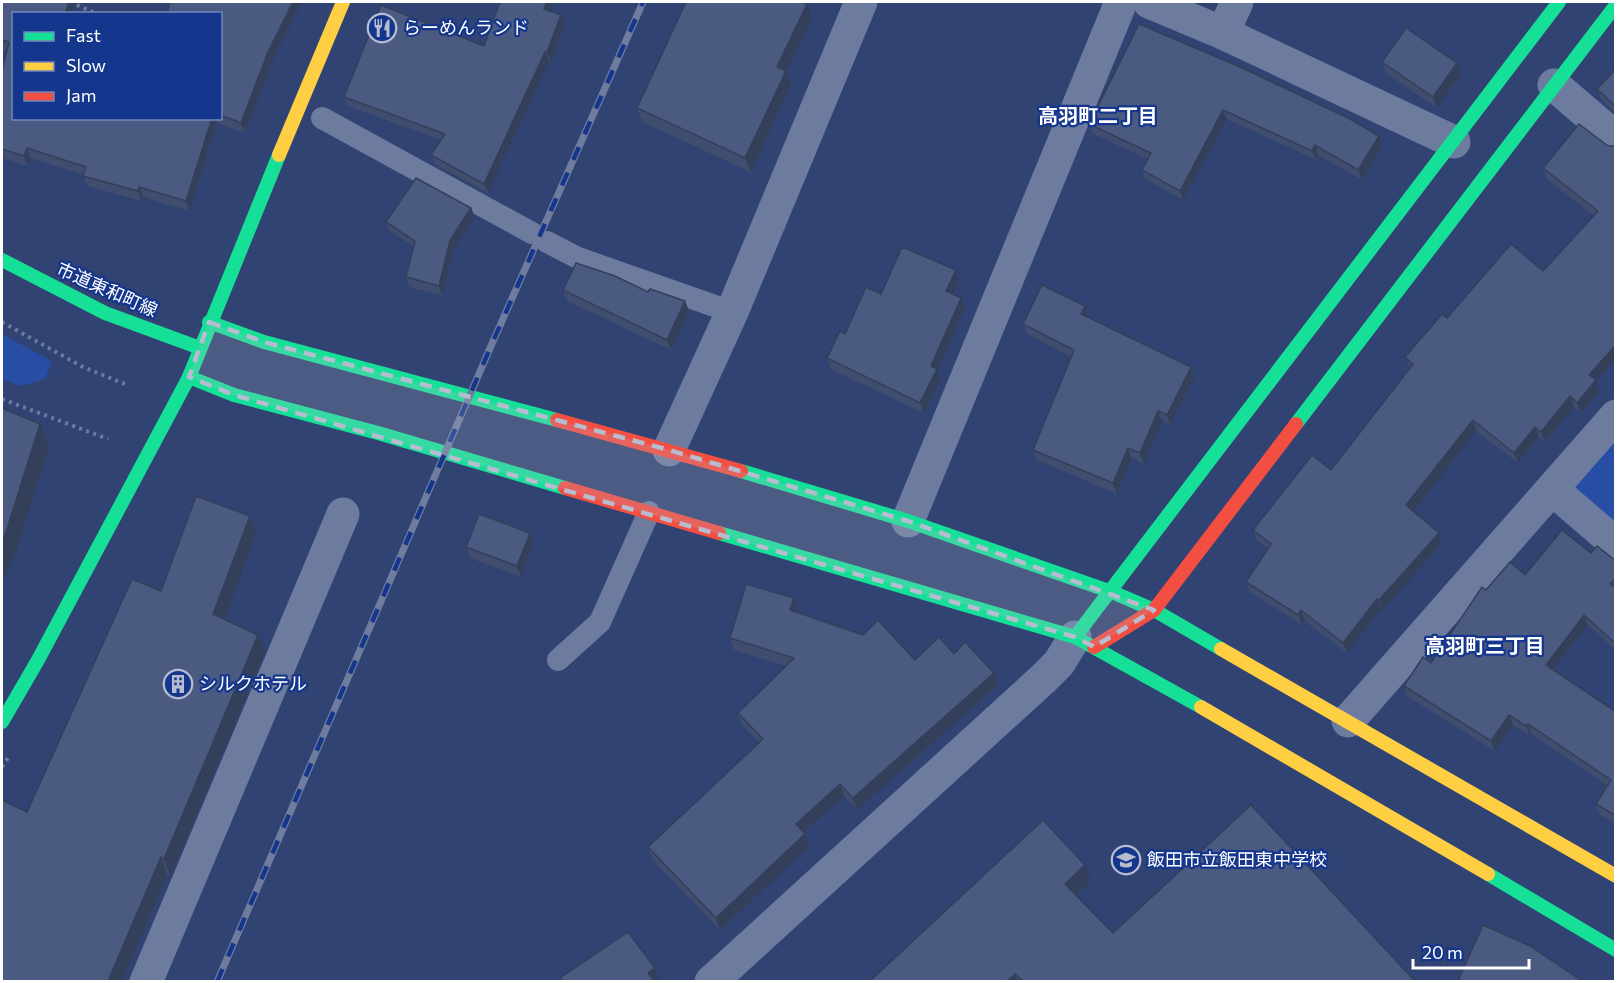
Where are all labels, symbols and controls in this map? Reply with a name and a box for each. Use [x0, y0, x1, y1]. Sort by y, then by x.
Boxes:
legend [12, 12, 222, 120]
restaurant icon: らーめんランド [366, 12, 398, 44]
place label: らーめんランド [403, 16, 529, 38]
text: Fast [66, 24, 101, 46]
text: Slow [66, 54, 106, 76]
text: Jam [66, 84, 96, 106]
district label: 高羽町二丁目 [1038, 103, 1158, 127]
street label: 市道東和町線 [54, 257, 161, 321]
district label: 高羽町三丁目 [1425, 633, 1545, 657]
building icon: シルクホテル [162, 668, 194, 700]
place label: シルクホテル [199, 672, 307, 694]
school or university icon: 飯田市立飯田東中学校 [1110, 844, 1142, 876]
place label: 飯田市立飯田東中学校 [1147, 848, 1327, 870]
scale bar [1413, 932, 1528, 970]
text: 20 m [1422, 941, 1463, 963]

